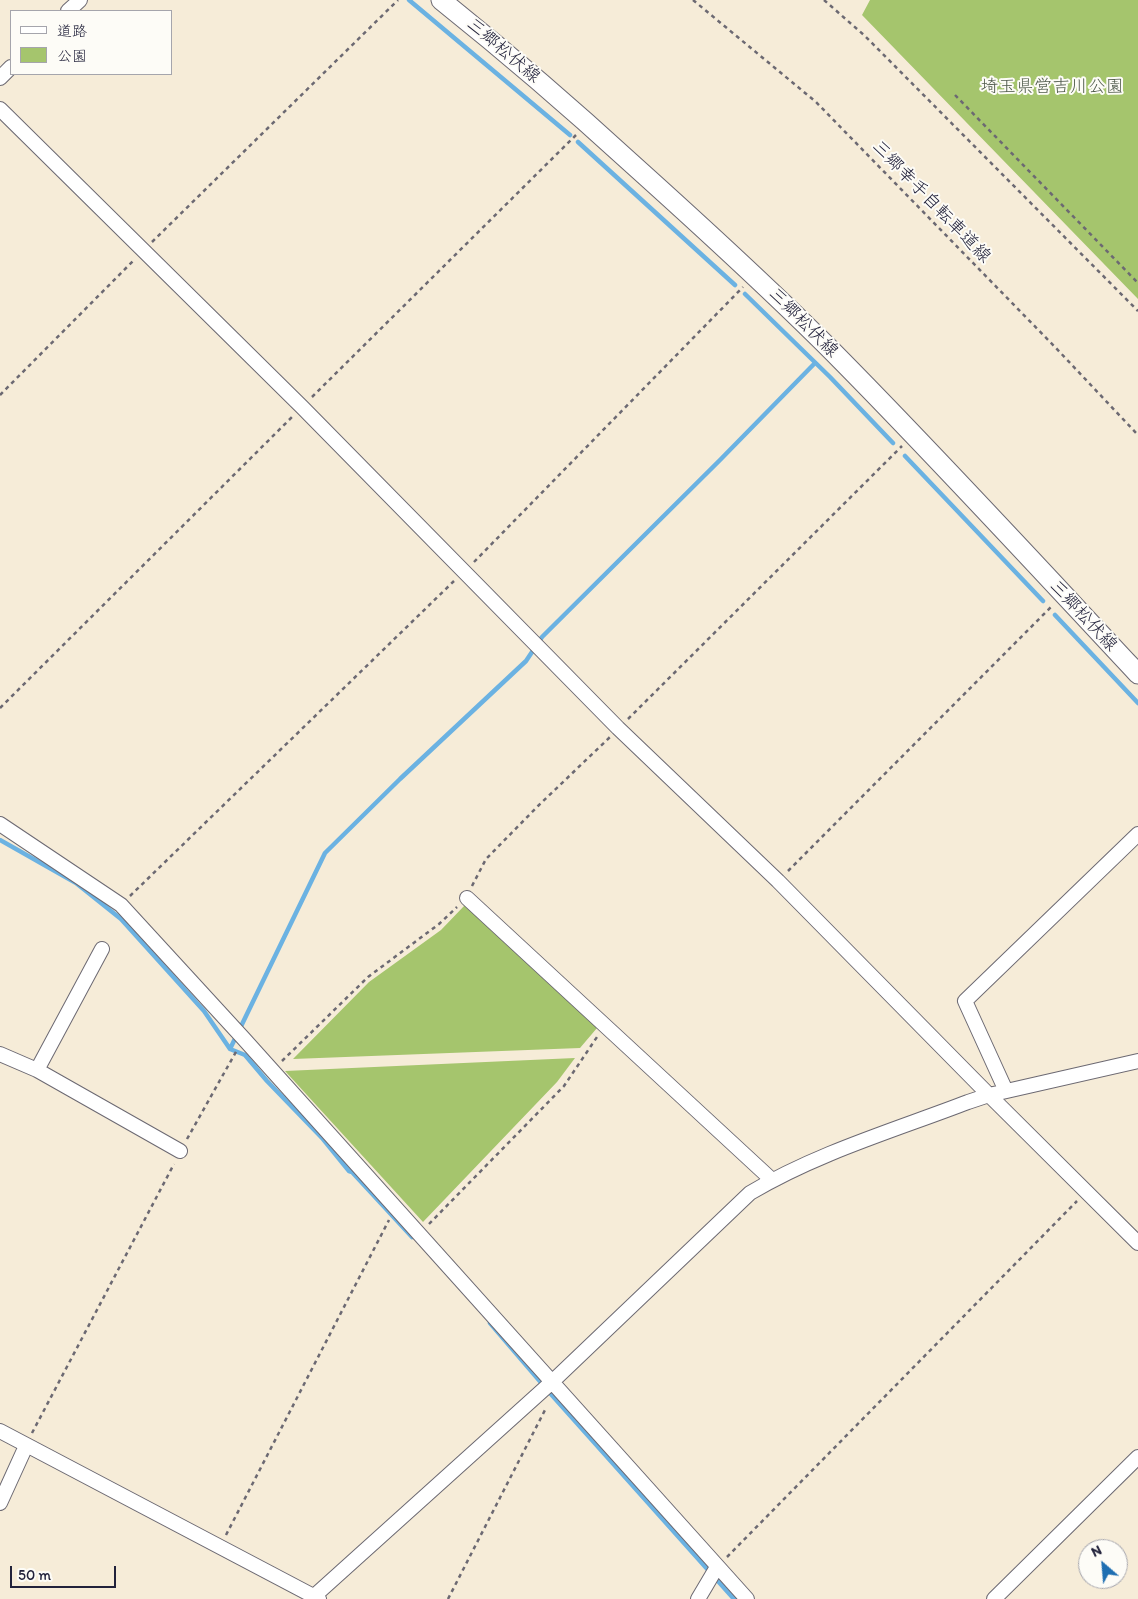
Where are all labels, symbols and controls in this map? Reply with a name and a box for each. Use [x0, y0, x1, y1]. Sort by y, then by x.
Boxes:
legend [10, 10, 172, 75]
street label: 三郷松伏線 [462, 14, 544, 88]
text: 道路 [57, 22, 87, 40]
text: 公園 [57, 47, 87, 65]
park label: 埼玉県営吉川公園 [980, 76, 1124, 98]
street label: 三郷幸手自転車道線 [867, 136, 995, 268]
street label: 三郷松伏線 [764, 284, 842, 362]
street label: 三郷松伏線 [1044, 576, 1122, 656]
north arrow [1078, 1539, 1128, 1589]
text: N [1088, 1541, 1104, 1561]
scale bar [12, 1556, 119, 1588]
text: 50 m [18, 1566, 51, 1584]

